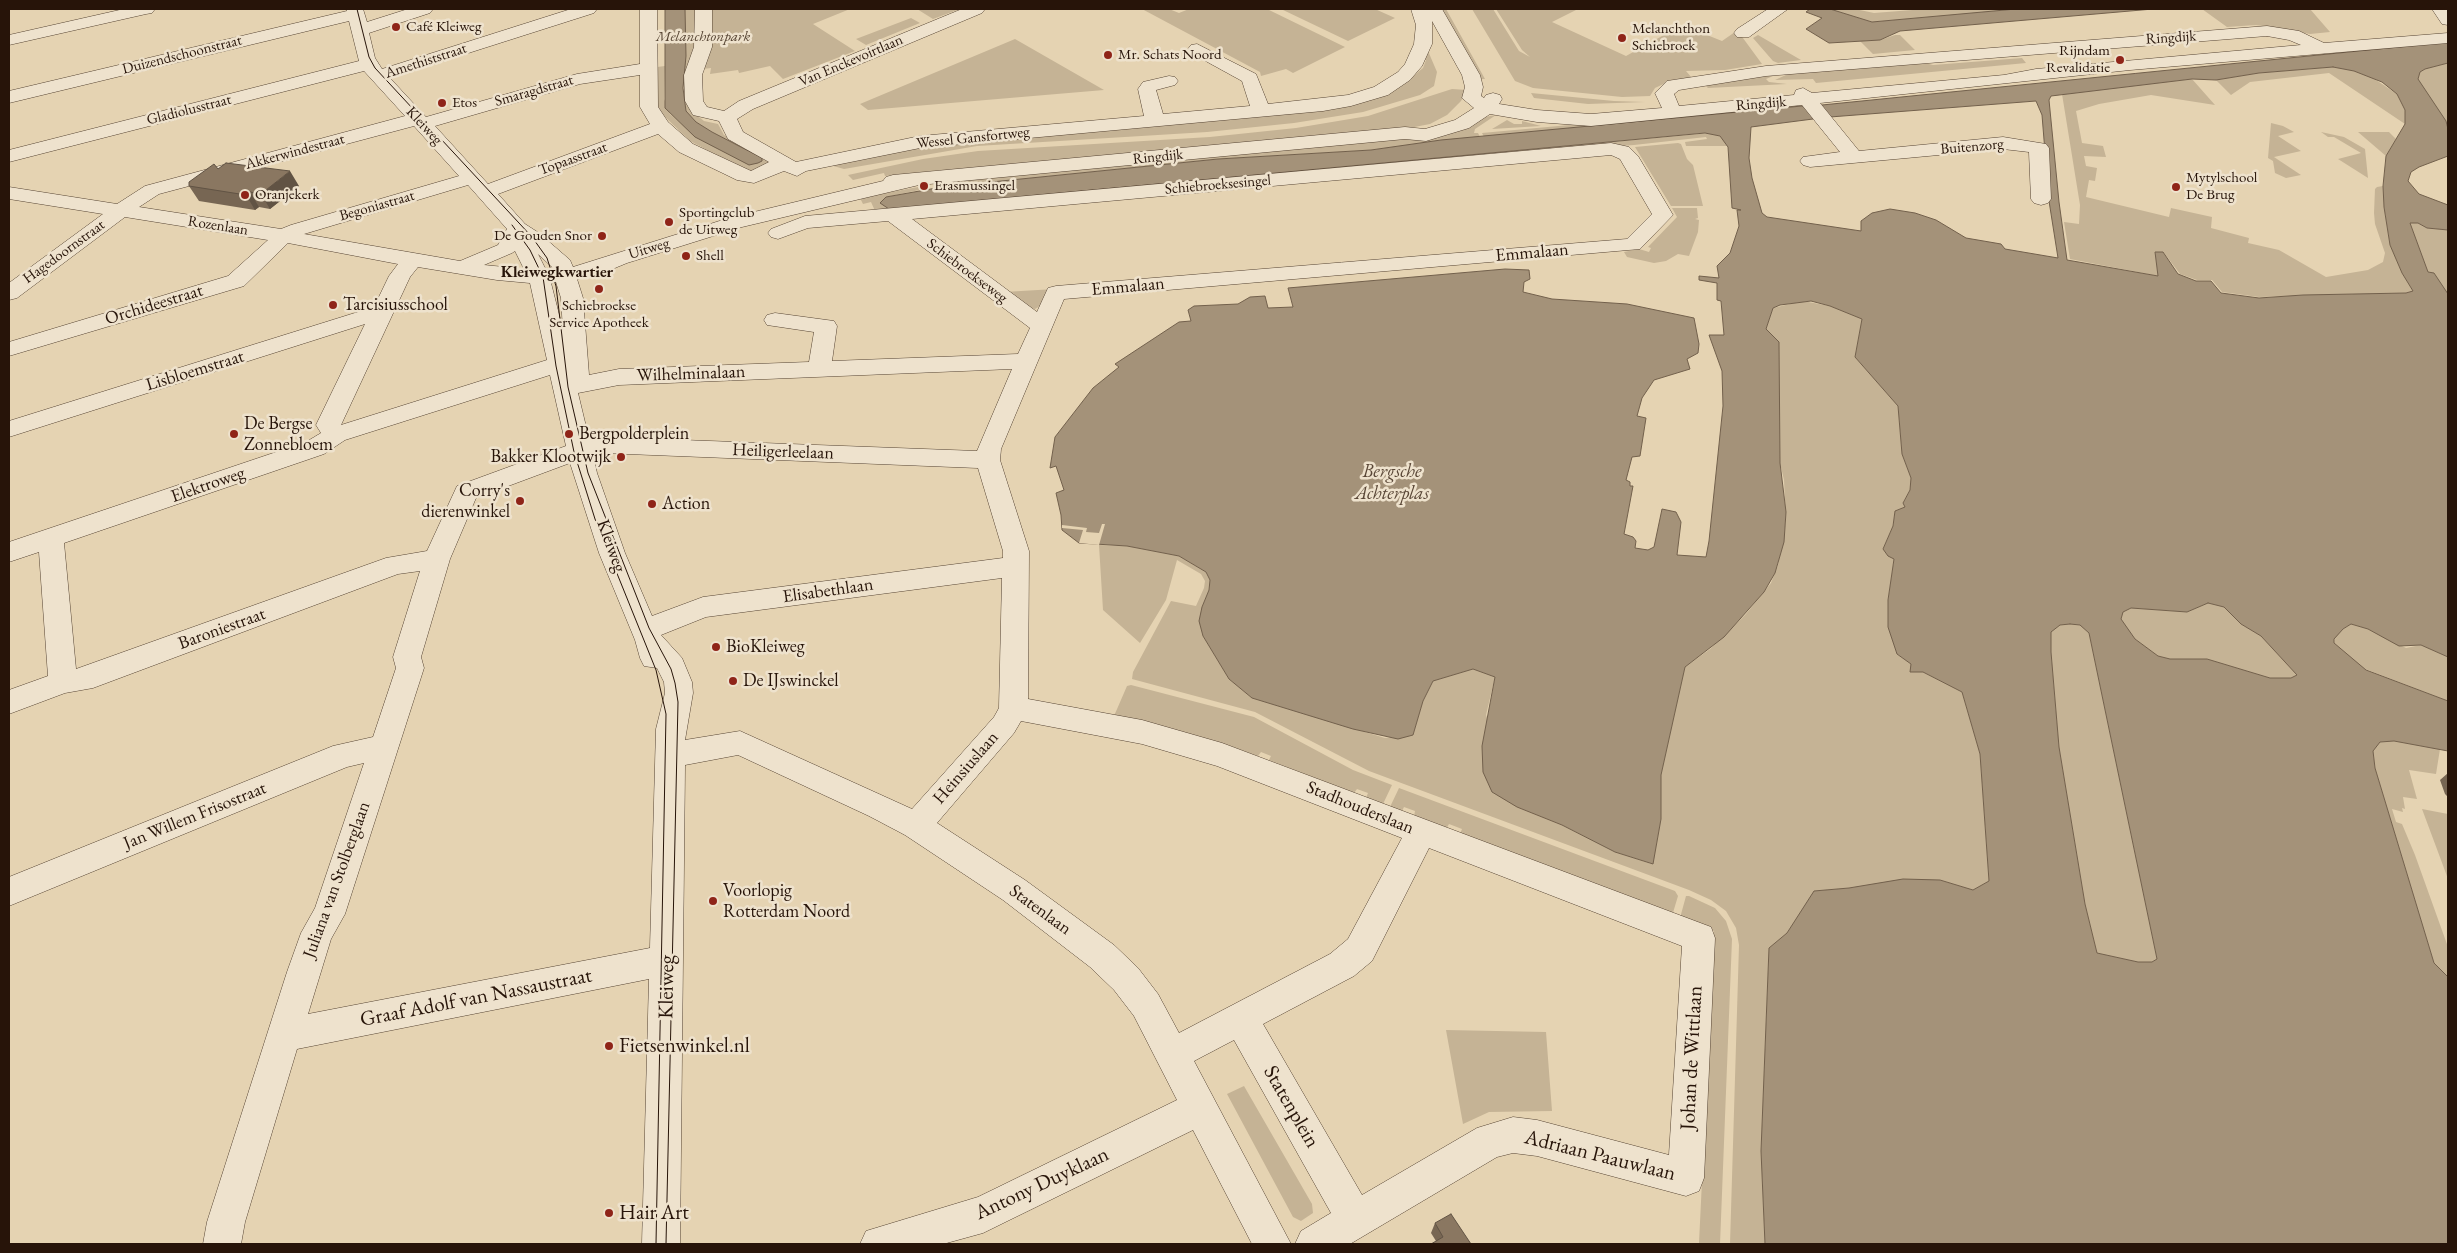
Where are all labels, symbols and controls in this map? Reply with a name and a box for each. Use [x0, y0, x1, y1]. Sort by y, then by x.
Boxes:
place label: Café Kleiweg [406, 18, 481, 36]
place label: Melanchthon Schiebroek [1632, 20, 1710, 55]
marker: Café Kleiweg [390, 21, 402, 33]
street label: Ringdijk [2145, 27, 2197, 49]
park label: Melanchtonpark [656, 28, 750, 46]
street label: Duizendschoonstraat [120, 31, 244, 79]
street label: Van Enckevoirtlaan [796, 31, 906, 91]
marker: Melanchthon Schiebroek [1616, 32, 1628, 44]
street label: Amethiststraat [383, 39, 469, 83]
place label: Rijndam Revalidatie [2046, 42, 2110, 77]
place label: Mr. Schats Noord [1118, 46, 1222, 64]
marker: Mr. Schats Noord [1102, 49, 1114, 61]
marker: Rijndam Revalidatie [2114, 54, 2126, 66]
street label: Smaragdstraat [493, 71, 575, 111]
street label: Gladiolusstraat [145, 91, 233, 129]
street label: Ringdijk [1735, 93, 1787, 115]
place label: Etos [452, 94, 477, 112]
marker: Etos [436, 97, 448, 109]
street label: Kleiweg [402, 103, 446, 149]
street label: Wessel Gansfortweg [916, 123, 1030, 153]
street label: Akkerwindestraat [243, 130, 347, 174]
street label: Buitenzorg [1940, 135, 2004, 159]
street label: Topaasstraat [536, 138, 610, 180]
street label: Ringdijk [1132, 145, 1184, 169]
place label: Mytylschool De Brug [2186, 169, 2257, 204]
street label: Schiebroeksesingel [1164, 171, 1272, 199]
place label: Erasmussingel [934, 177, 1015, 195]
marker: Erasmussingel [918, 180, 930, 192]
marker: Mytylschool De Brug [2170, 181, 2182, 193]
place label: Oranjekerk [255, 186, 320, 204]
street label: Begoniastraat [337, 187, 417, 225]
marker: Oranjekerk [239, 189, 251, 201]
place label: Sportingclub de Uitweg [679, 204, 754, 239]
street label: Rozenlaan [187, 212, 249, 240]
street label: Hagedoornstraat [19, 216, 109, 288]
marker: Sportingclub de Uitweg [663, 216, 675, 228]
place label: De Gouden Snor [494, 227, 592, 245]
marker: De Gouden Snor [596, 230, 608, 242]
street label: Uitweg [626, 234, 672, 264]
street label: Schiebroekseweg [923, 235, 1011, 307]
street label: Emmalaan [1494, 239, 1570, 267]
place label: Shell [696, 247, 724, 265]
marker: Shell [680, 250, 692, 262]
district label: Kleiwegkwartier [501, 263, 613, 283]
street label: Emmalaan [1090, 273, 1166, 301]
street label: Orchideestraat [102, 280, 206, 330]
marker: Schiebroekse Service Apotheek [593, 283, 605, 295]
place label: Tarcisiusschool [343, 294, 448, 316]
place label: Schiebroekse Service Apotheek [549, 297, 649, 332]
marker: Tarcisiusschool [327, 299, 339, 311]
street label: Lisbloemstraat [143, 346, 247, 396]
street label: Wilhelminalaan [636, 361, 746, 387]
place label: De Bergse Zonnebloem [244, 413, 333, 456]
place label: Bergpolderplein [579, 423, 689, 445]
marker: De Bergse Zonnebloem [228, 428, 240, 440]
marker: Bergpolderplein [563, 428, 575, 440]
street label: Heiligerleelaan [732, 439, 834, 465]
place label: Bakker Klootwijk [490, 446, 611, 468]
marker: Bakker Klootwijk [615, 451, 627, 463]
water label: Bergsche Achterplas [1355, 461, 1429, 505]
street label: Elektroweg [168, 462, 248, 508]
place label: Corry's dierenwinkel [421, 480, 510, 522]
place label: Action [662, 493, 710, 515]
marker: Corry's dierenwinkel [514, 495, 526, 507]
marker: Action [646, 498, 658, 510]
street label: Kleiweg [591, 517, 631, 575]
street label: Elisabethlaan [781, 574, 875, 608]
street label: Baroniestraat [176, 603, 268, 655]
place label: BioKleiweg [726, 636, 805, 658]
marker: BioKleiweg [710, 641, 722, 653]
place label: De IJswinckel [743, 670, 839, 692]
marker: De IJswinckel [727, 675, 739, 687]
street label: Heinsiuslaan [929, 727, 1003, 809]
street label: Stadhouderslaan [1303, 777, 1417, 839]
street label: Jan Willem Frisostraat [120, 778, 270, 854]
street label: Juliana van Stolberglaan [299, 799, 375, 961]
place label: Voorlopig Rotterdam Noord [723, 880, 850, 922]
street label: Statenlaan [1005, 880, 1075, 940]
marker: Voorlopig Rotterdam Noord [707, 895, 719, 907]
street label: Kleiweg [654, 955, 680, 1019]
street label: Graaf Adolf van Nassaustraat [358, 963, 594, 1033]
street label: Johan de Wittlaan [1676, 985, 1708, 1131]
place label: Fietsenwinkel.nl [619, 1033, 750, 1059]
marker: Fietsenwinkel.nl [603, 1040, 615, 1052]
street label: Statenplein [1257, 1061, 1325, 1153]
street label: Adriaan Paauwlaan [1522, 1125, 1678, 1187]
street label: Antony Duyklaan [971, 1142, 1113, 1226]
place label: Hair Art [619, 1200, 689, 1226]
marker: Hair Art [603, 1207, 615, 1219]

